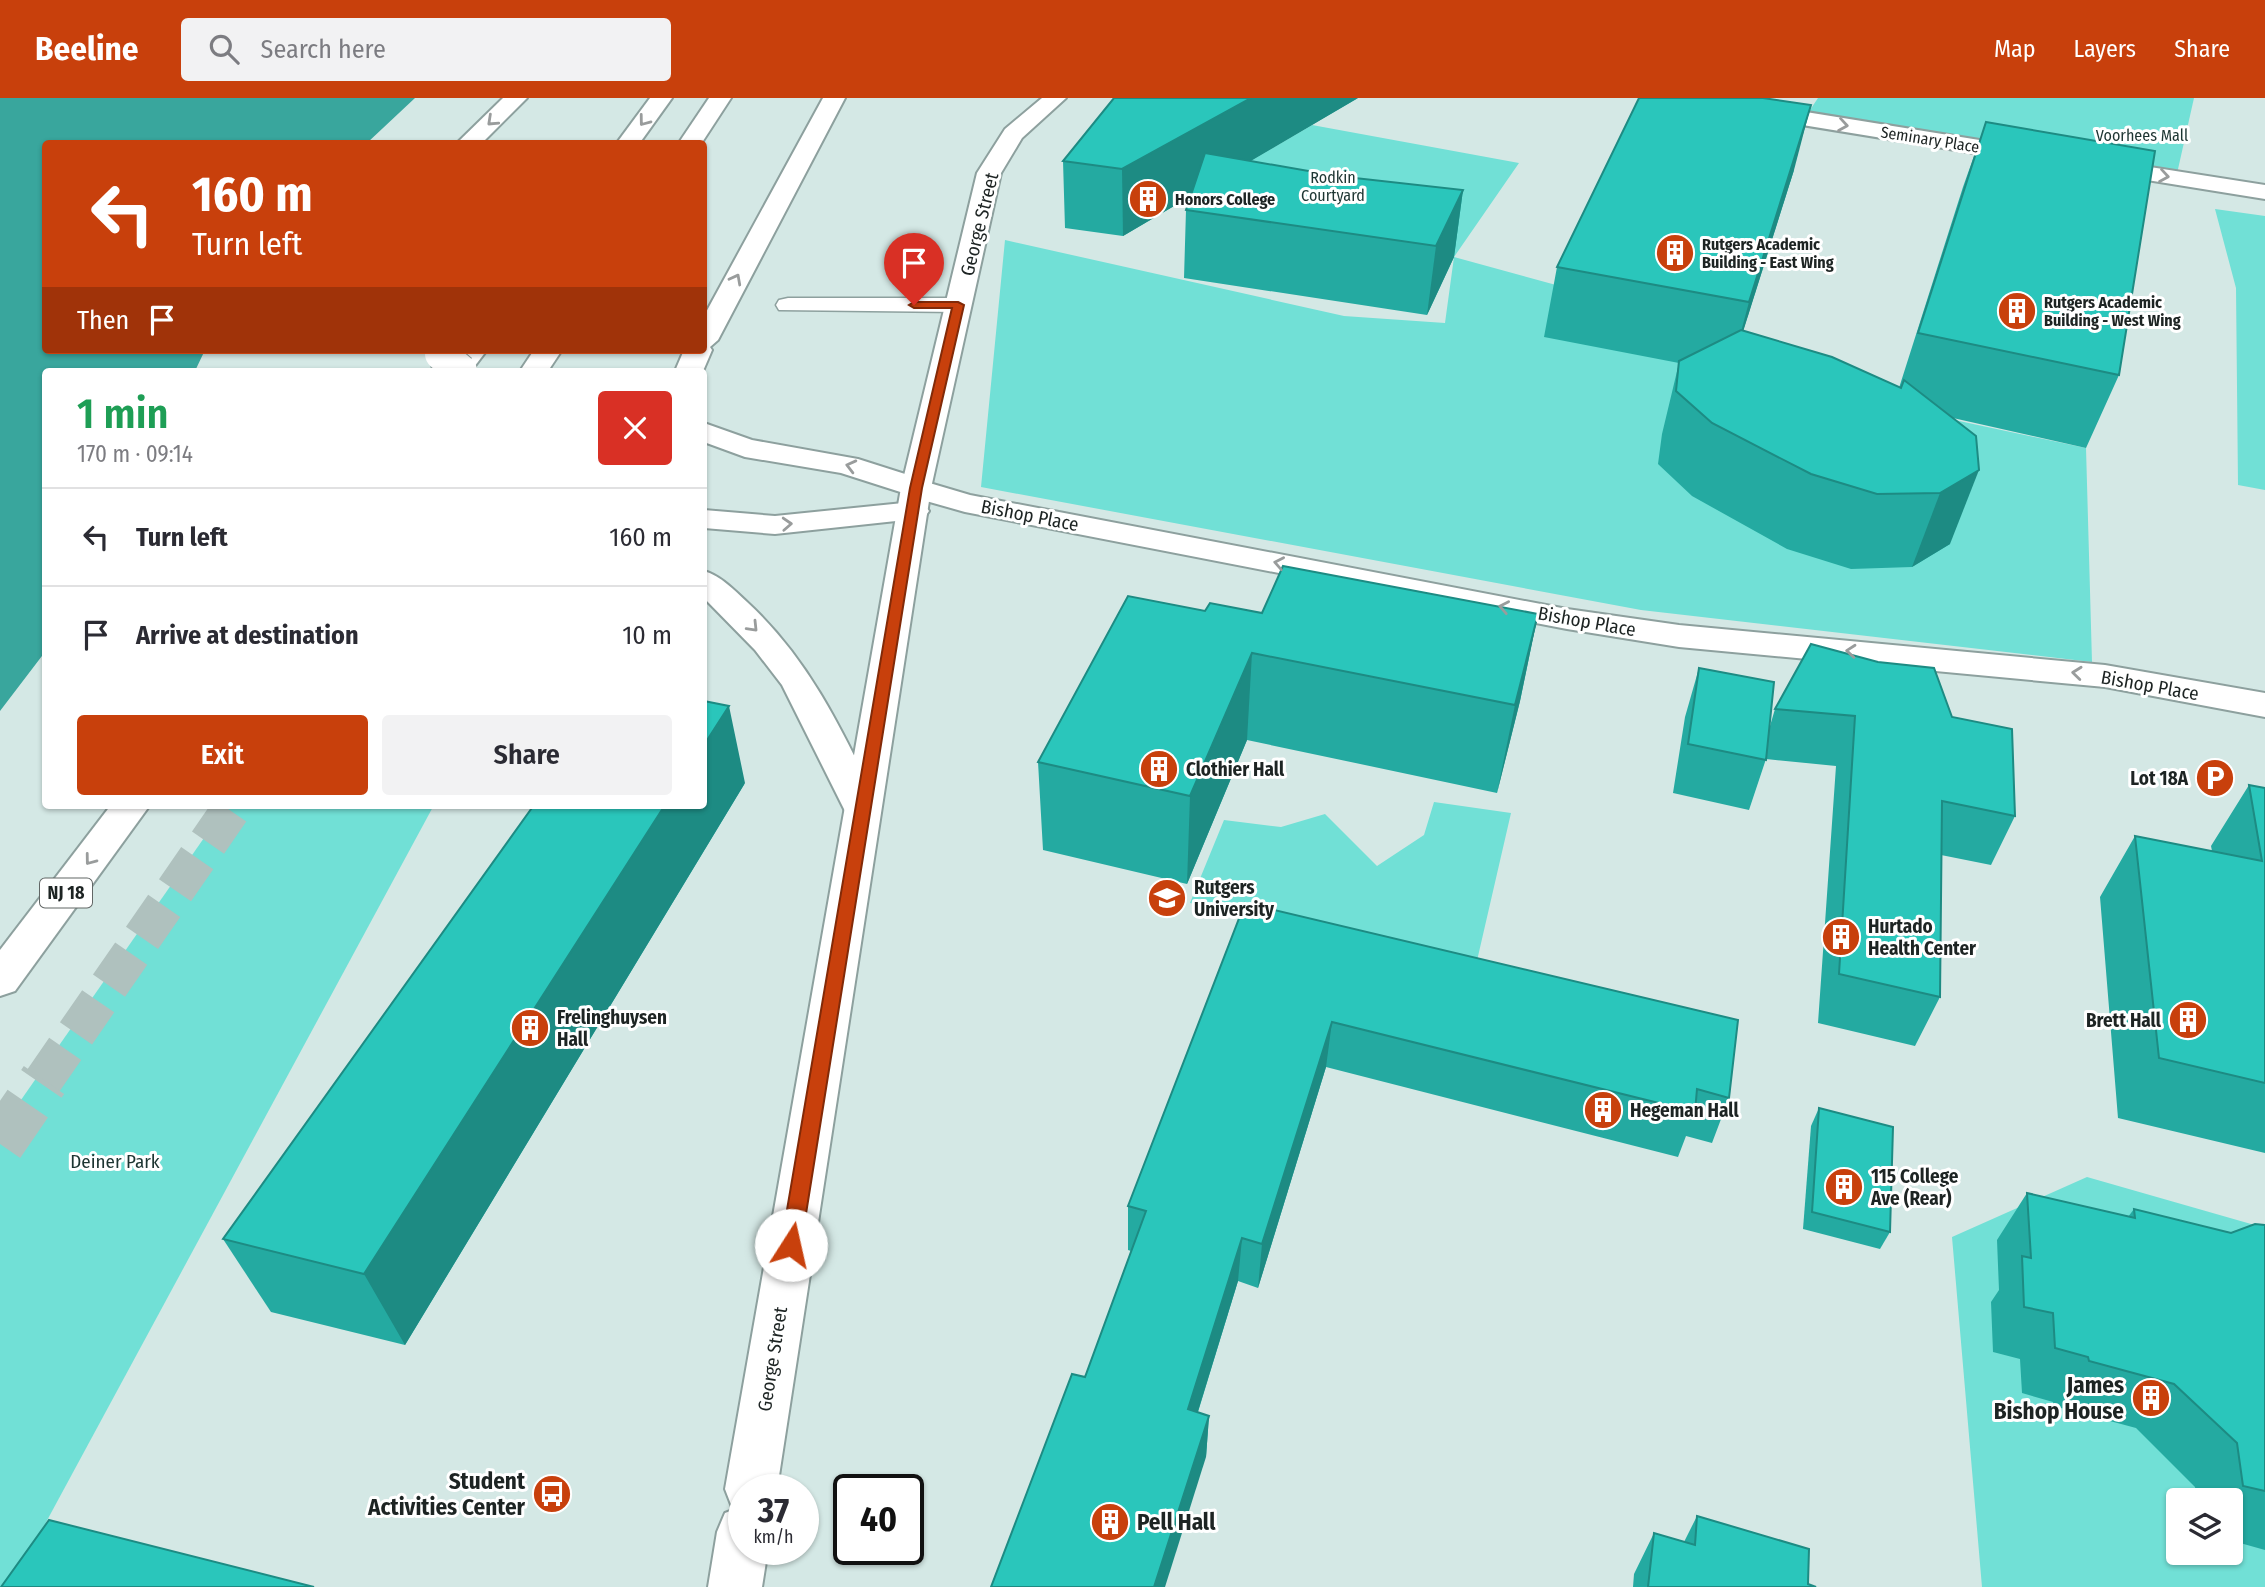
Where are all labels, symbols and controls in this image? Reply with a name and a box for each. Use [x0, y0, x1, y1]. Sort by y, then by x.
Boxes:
search box [181, 18, 671, 81]
text: Beeline [35, 29, 139, 69]
icon: search [205, 30, 243, 68]
text: Search here [261, 34, 386, 65]
text: Map [1994, 35, 2036, 63]
text: Layers [2074, 35, 2136, 63]
text: Share [2174, 35, 2230, 63]
one-way arrow [487, 112, 500, 125]
one-way arrow [640, 113, 652, 126]
one-way arrow [1837, 117, 1849, 132]
street label: Seminary Place [1879, 122, 1981, 157]
park label: Voorhees Mall [2096, 126, 2188, 145]
text: 160 m [192, 165, 313, 224]
icon: left [77, 168, 168, 259]
park label: Rodkin Courtyard [1301, 168, 1365, 205]
one-way arrow [2158, 168, 2170, 183]
street label: George Street [956, 169, 1004, 278]
building icon: Honors College [1127, 178, 1169, 220]
place label: Honors College [1175, 190, 1275, 209]
text: Turn left [192, 225, 302, 263]
building icon: Rutgers Academic Building - East Wing [1654, 232, 1696, 274]
pin [884, 233, 944, 305]
place label: Rutgers Academic Building - East Wing [1702, 235, 1834, 272]
icon: arrive [895, 244, 933, 282]
one-way arrow [728, 274, 741, 287]
building icon: Rutgers Academic Building - West Wing [1996, 290, 2038, 332]
place label: Rutgers Academic Building - West Wing [2044, 293, 2181, 330]
icon: arrive [143, 301, 181, 339]
text: Then [77, 305, 129, 336]
text: 1 min [77, 389, 168, 439]
button: close [598, 391, 672, 465]
text: 170 m · 09:14 [77, 440, 193, 468]
one-way arrow [846, 460, 858, 474]
street label: Bishop Place [979, 495, 1081, 536]
one-way arrow [781, 517, 792, 532]
icon: left [77, 518, 115, 556]
text: Turn left [136, 522, 228, 553]
text: 160 m [609, 522, 672, 553]
one-way arrow [1273, 556, 1285, 571]
one-way arrow [1498, 600, 1510, 615]
street label: Bishop Place [1536, 602, 1638, 641]
icon: arrive [77, 616, 115, 654]
one-way arrow [745, 619, 758, 632]
text: Arrive at destination [136, 620, 359, 651]
text: 10 m [622, 620, 672, 651]
one-way arrow [1845, 644, 1856, 659]
one-way arrow [2071, 666, 2082, 681]
street label: Bishop Place [2099, 666, 2201, 705]
button: Exit [77, 715, 368, 795]
button: Share [382, 715, 672, 795]
building icon: Clothier Hall [1138, 748, 1180, 790]
parking icon: Lot 18A [2194, 757, 2236, 799]
place label: Clothier Hall [1186, 758, 1285, 781]
place label: Lot 18A [2130, 767, 2189, 790]
one-way arrow [86, 852, 99, 864]
place label: Rutgers University [1194, 876, 1275, 921]
school or university icon: Rutgers University [1146, 877, 1188, 919]
road number: NJ 18 [40, 878, 92, 908]
place label: Hurtado Health Center [1868, 915, 1977, 960]
building icon: Hurtado Health Center [1820, 916, 1862, 958]
building icon: Brett Hall [2167, 999, 2209, 1041]
place label: Frelinghuysen Hall [557, 1006, 667, 1051]
building icon: Frelinghuysen Hall [509, 1007, 551, 1049]
place label: Brett Hall [2086, 1009, 2162, 1032]
building icon: Hegeman Hall [1582, 1089, 1624, 1131]
place label: Hegeman Hall [1630, 1099, 1739, 1122]
park label: Deiner Park [70, 1150, 160, 1173]
place label: 115 College Ave (Rear) [1870, 1165, 1959, 1210]
building icon: 115 College Ave (Rear) [1823, 1166, 1865, 1208]
position arrow [754, 1208, 828, 1282]
street label: George Street [753, 1304, 792, 1413]
place label: James Bishop House [1994, 1371, 2124, 1425]
building icon: James Bishop House [2130, 1377, 2172, 1419]
place label: Student Activities Center [367, 1467, 526, 1521]
bus stop icon: Student Activities Center [531, 1473, 573, 1515]
speed limit sign: 40 [833, 1474, 924, 1565]
map controls [2166, 1488, 2243, 1565]
button: layers [2166, 1488, 2243, 1565]
text: 37 [758, 1489, 789, 1531]
building icon: Pell Hall [1089, 1501, 1131, 1543]
place label: Pell Hall [1137, 1508, 1216, 1536]
text: km/h [753, 1526, 794, 1548]

